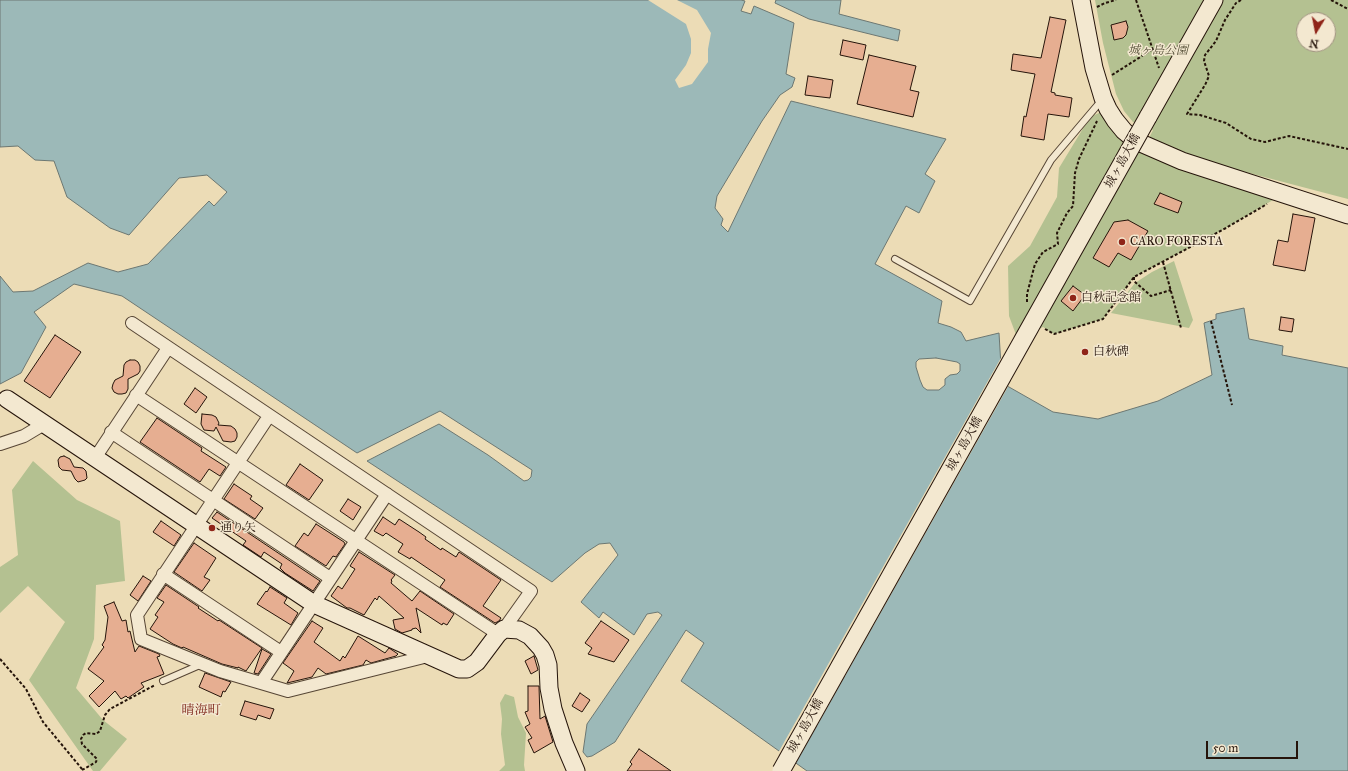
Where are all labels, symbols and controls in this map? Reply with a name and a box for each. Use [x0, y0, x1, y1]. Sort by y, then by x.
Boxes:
north arrow [1296, 12, 1336, 52]
text: N [1308, 36, 1320, 51]
park label: 城ヶ島公園 [1128, 44, 1188, 58]
street label: 城ヶ島大橋 [1102, 131, 1144, 191]
place label: CARO FORESTA [1130, 235, 1223, 249]
marker: CARO FORESTA [1117, 237, 1127, 247]
place label: 白秋記念館 [1081, 291, 1141, 305]
marker: 白秋記念館 [1068, 293, 1078, 303]
place label: 白秋碑 [1093, 345, 1129, 359]
marker: 白秋碑 [1080, 347, 1090, 357]
street label: 城ヶ島大橋 [944, 414, 986, 474]
place label: 通り矢 [220, 521, 256, 535]
marker: 通り矢 [207, 523, 217, 533]
street label: 城ヶ島大橋 [785, 696, 827, 756]
district label: 晴海町 [182, 703, 220, 719]
scale bar [1208, 733, 1300, 759]
text: 50 m [1213, 741, 1238, 755]

